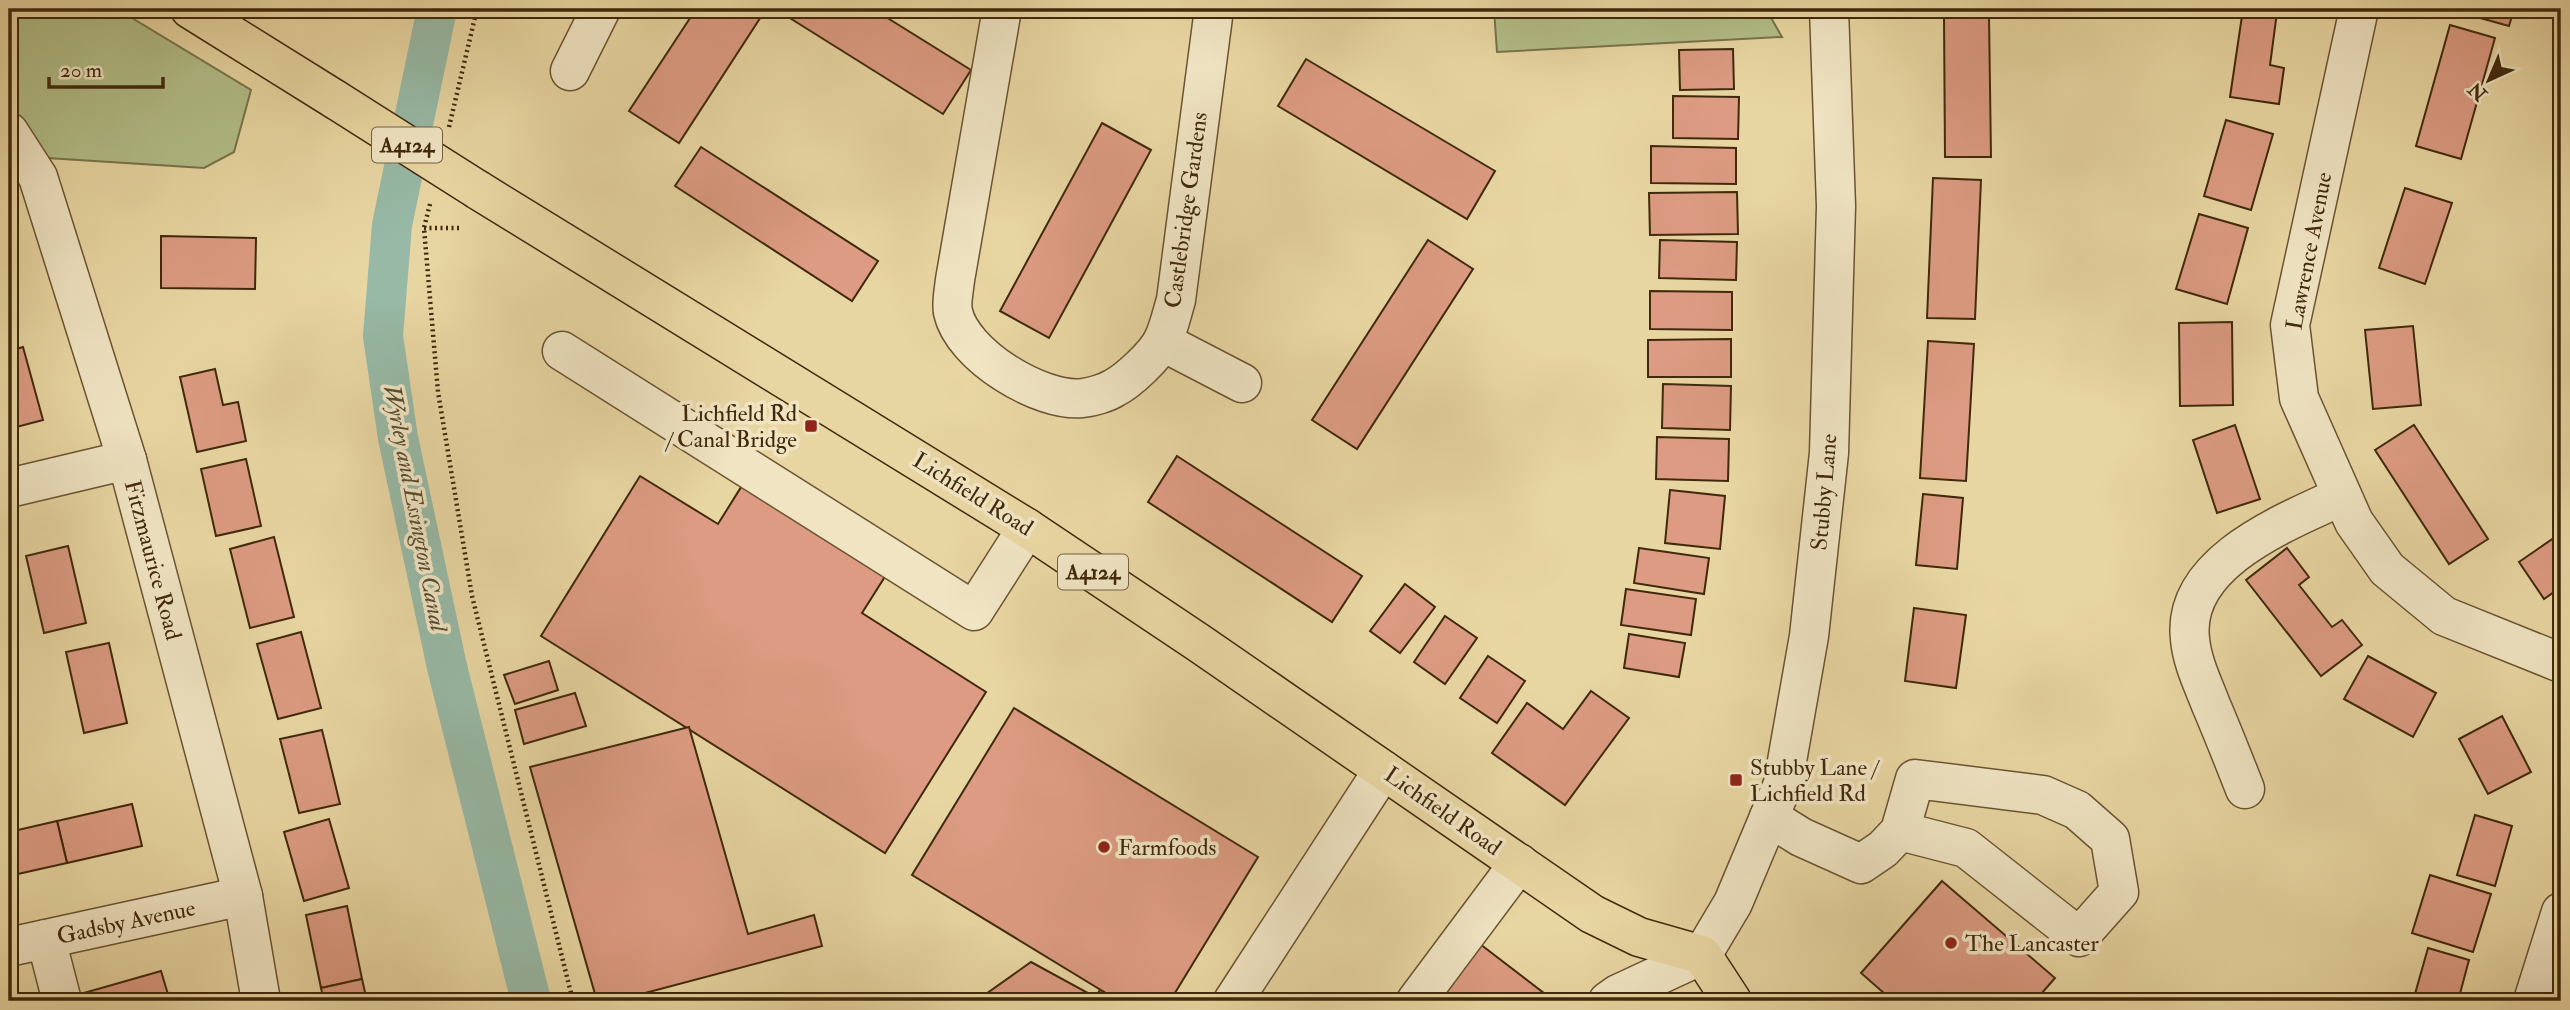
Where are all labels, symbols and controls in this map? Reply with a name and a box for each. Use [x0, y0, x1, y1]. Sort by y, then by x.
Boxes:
scale bar [49, 46, 163, 90]
north arrow [2454, 46, 2524, 116]
text: 20 m [60, 57, 102, 84]
text: N [2463, 76, 2493, 107]
street label: Castlebridge Gardens [1158, 110, 1214, 310]
road number: A4124 [372, 128, 442, 162]
street label: Lawrence Avenue [2279, 169, 2339, 332]
water label: Wyrley and Essington Canal [376, 382, 455, 636]
place label: Lichfield Rd / Canal Bridge [664, 399, 797, 454]
marker: Lichfield Rd / Canal Bridge [803, 418, 819, 434]
street label: Stubby Lane [1804, 432, 1844, 552]
street label: Lichfield Road [908, 446, 1038, 542]
street label: Fitzmaurice Road [118, 477, 188, 643]
road number: A4124 [1058, 554, 1128, 590]
place label: Stubby Lane / Lichfield Rd [1750, 753, 1880, 808]
street label: Lichfield Road [1379, 760, 1507, 862]
marker: Stubby Lane / Lichfield Rd [1728, 772, 1744, 788]
place label: Farmfoods [1118, 833, 1216, 862]
marker: Farmfoods [1096, 839, 1112, 855]
street label: Gadsby Avenue [54, 893, 198, 951]
place label: The Lancaster [1965, 929, 2099, 958]
marker: The Lancaster [1943, 935, 1959, 951]

